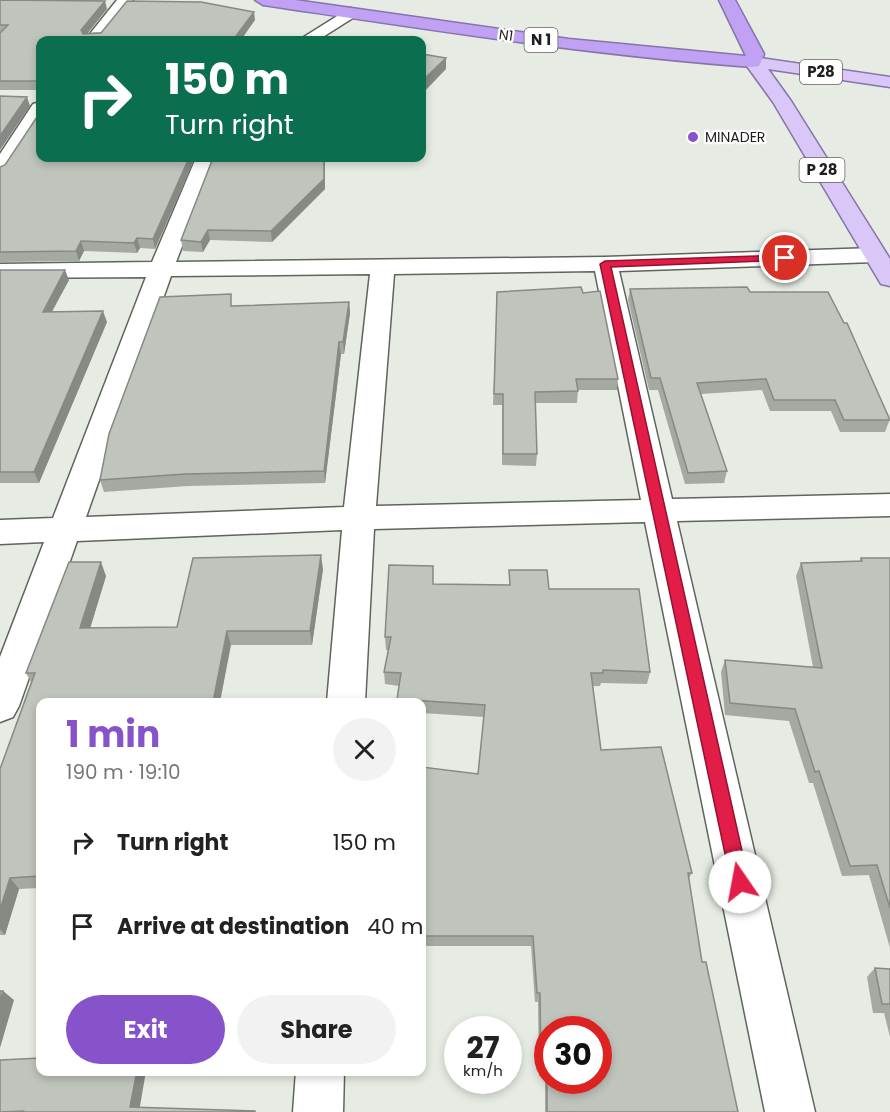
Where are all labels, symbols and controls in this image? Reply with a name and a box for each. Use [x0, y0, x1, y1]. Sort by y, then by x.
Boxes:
street label: N1 [498, 24, 514, 46]
road number: N 1 [524, 28, 558, 52]
text: 150 m [165, 50, 289, 109]
icon: right [66, 60, 144, 138]
road number: P28 [800, 60, 842, 84]
text: Turn right [165, 106, 294, 143]
place label: MINADER [705, 127, 765, 147]
marker: MINADER [686, 130, 700, 144]
road number: P 28 [800, 158, 844, 182]
pin [759, 232, 810, 283]
icon: arrive [768, 241, 801, 274]
text: 1 min [66, 709, 160, 760]
button: close [333, 718, 396, 781]
text: 190 m · 19:10 [66, 758, 181, 786]
icon: right [66, 826, 99, 859]
text: Turn right [117, 827, 228, 858]
text: 150 m [333, 827, 396, 858]
position arrow [708, 850, 772, 914]
icon: arrive [66, 910, 99, 943]
text: Arrive at destination [117, 911, 349, 942]
text: 40 m [367, 911, 423, 942]
button: Exit [66, 995, 225, 1064]
button: Share [237, 995, 396, 1064]
speed limit sign: 30 [534, 1016, 612, 1094]
text: 27 [466, 1026, 500, 1069]
text: km/h [463, 1060, 503, 1081]

